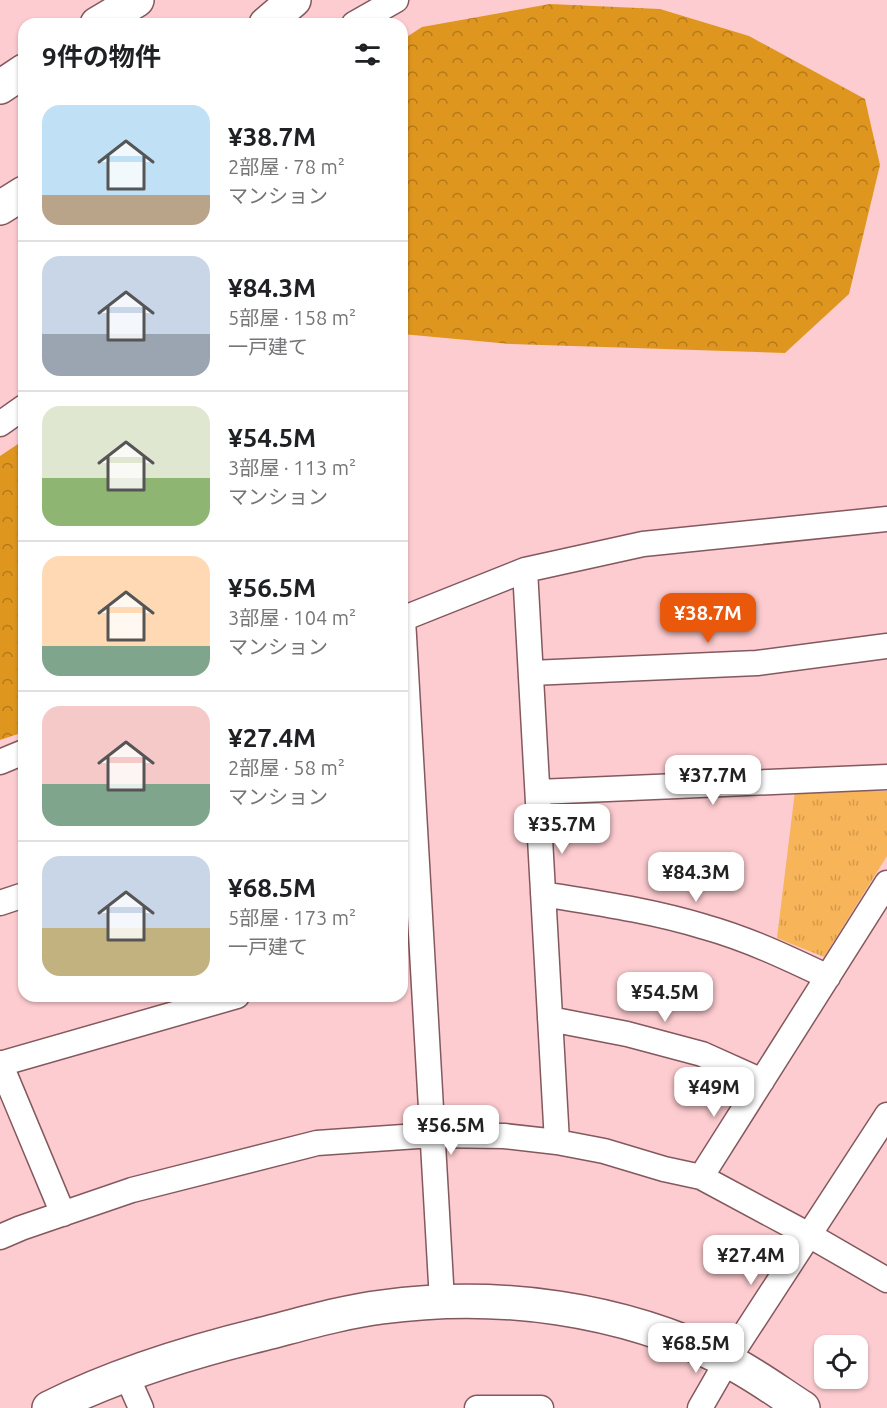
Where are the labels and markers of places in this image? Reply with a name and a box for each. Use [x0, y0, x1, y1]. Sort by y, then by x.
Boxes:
pin: ¥38.7M [659, 593, 757, 644]
pin: ¥37.7M [664, 755, 762, 806]
pin: ¥35.7M [513, 804, 611, 855]
pin: ¥84.3M [647, 852, 745, 903]
pin: ¥54.5M [616, 972, 714, 1023]
pin: ¥49M [678, 1067, 750, 1118]
pin: ¥56.5M [402, 1105, 500, 1156]
pin: ¥27.4M [702, 1235, 800, 1286]
pin: ¥68.5M [647, 1323, 745, 1374]

